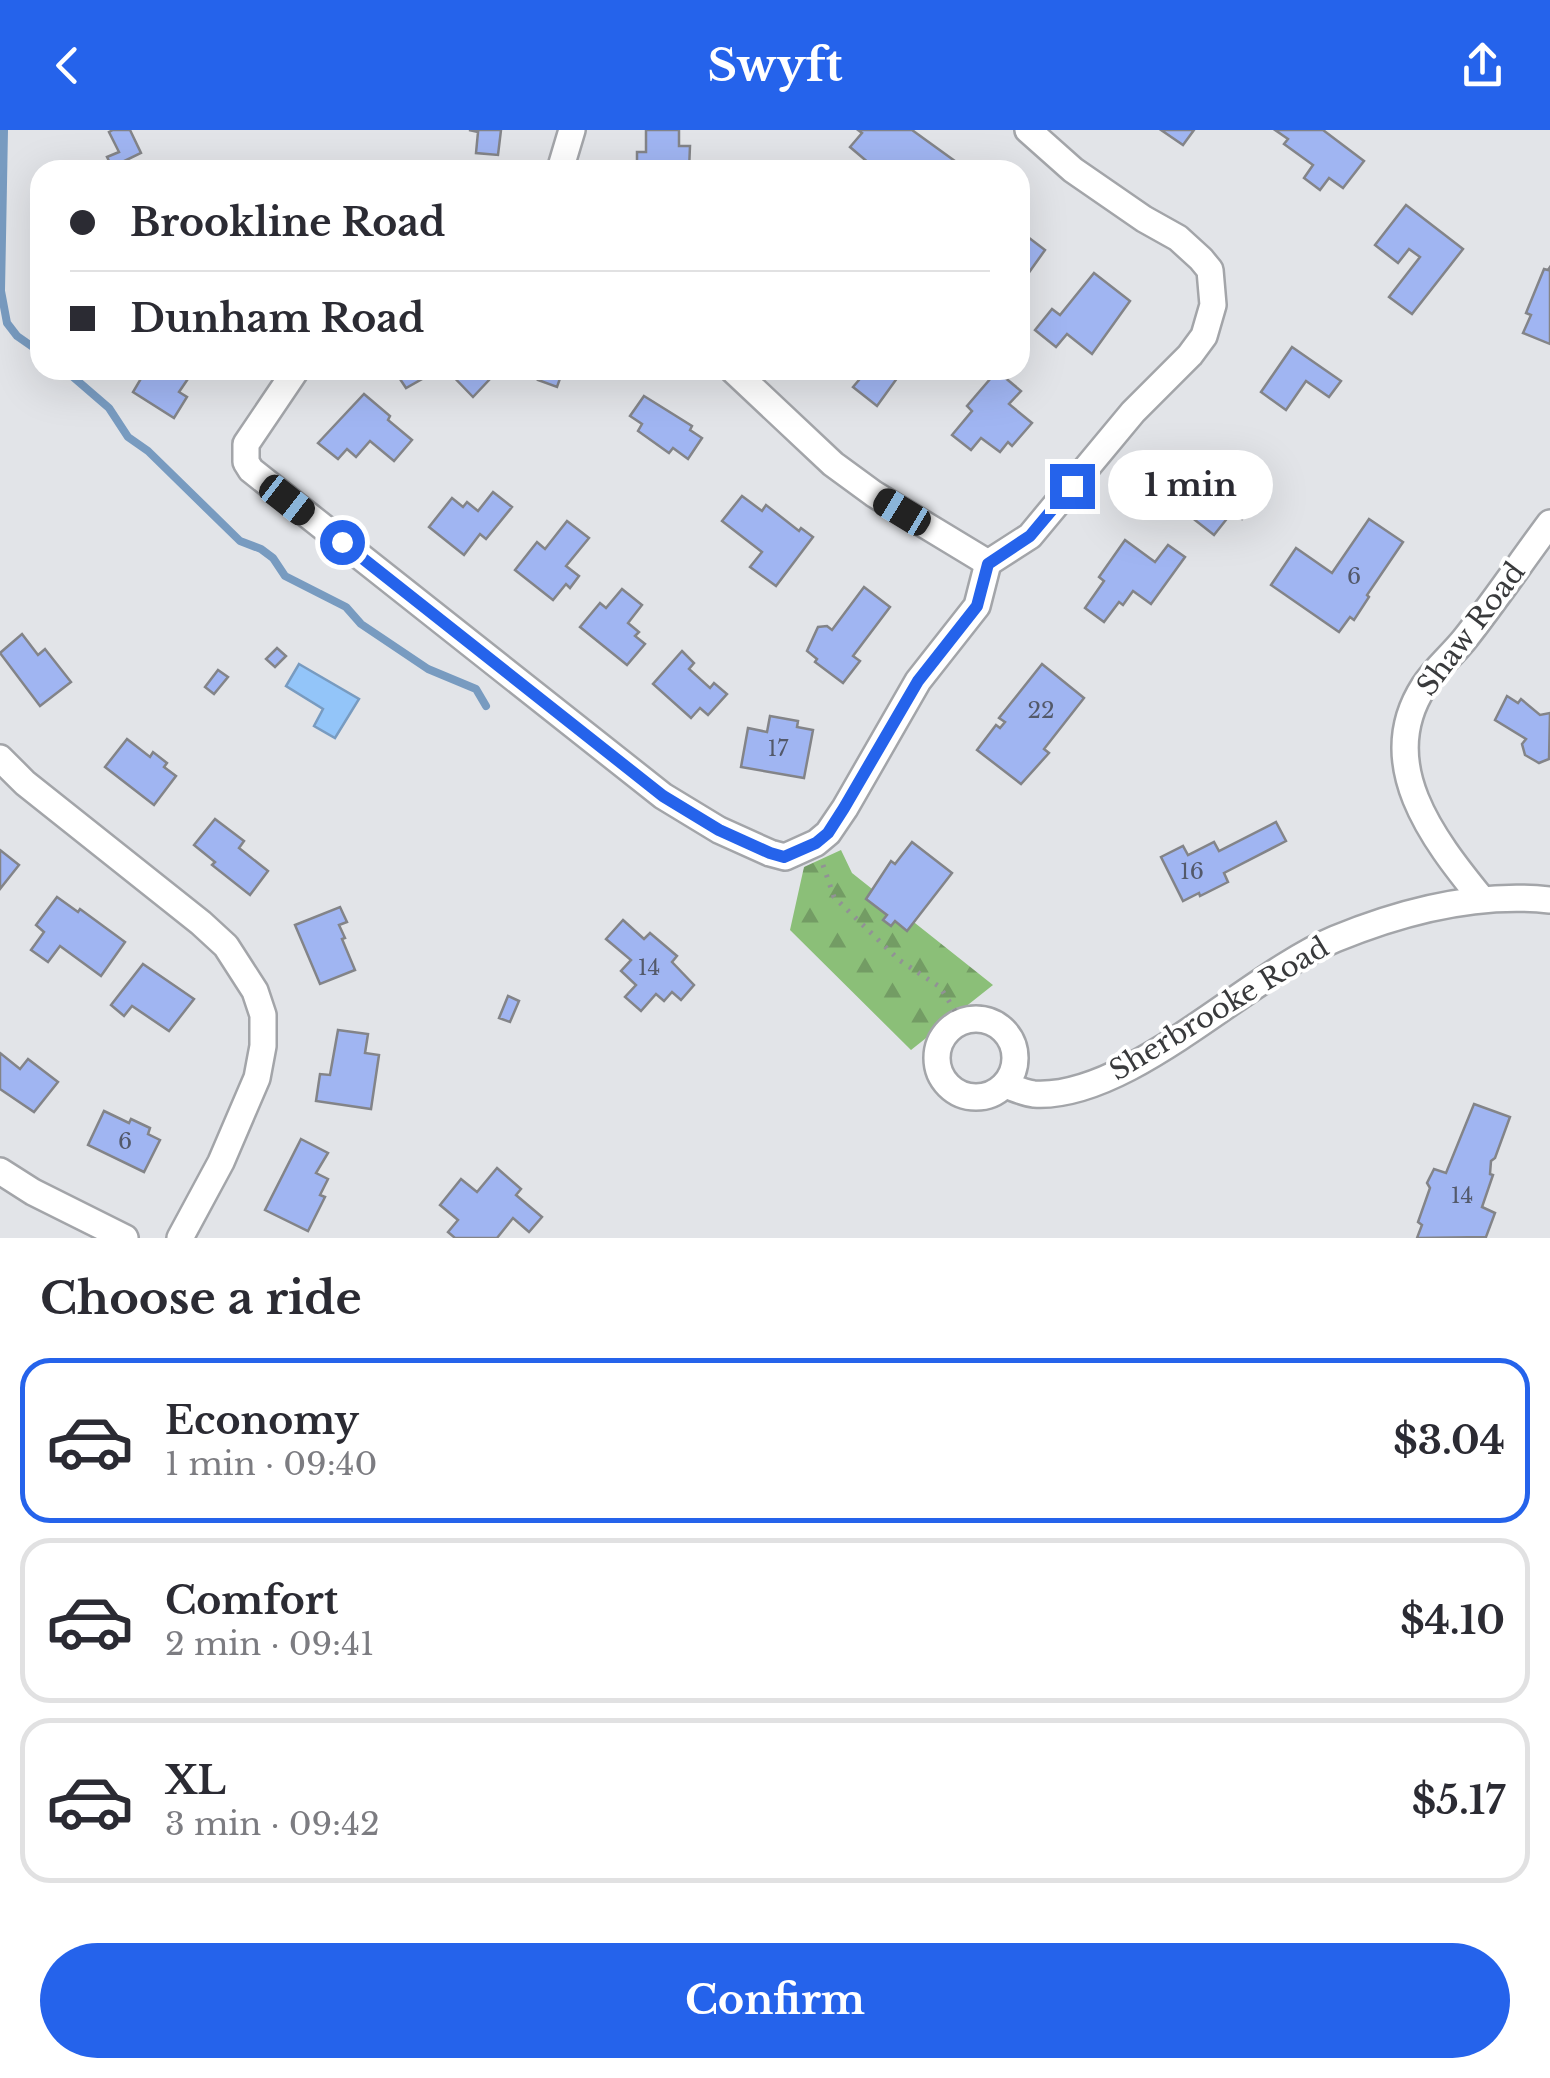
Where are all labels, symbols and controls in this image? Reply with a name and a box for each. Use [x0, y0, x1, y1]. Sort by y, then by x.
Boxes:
text: Swyft [707, 37, 843, 93]
icon: back [40, 38, 95, 93]
icon: share [1455, 38, 1510, 93]
text: Brookline Road [130, 199, 445, 246]
text: Dunham Road [130, 295, 424, 342]
callout: 1 min [1107, 451, 1272, 521]
route end [1050, 464, 1095, 509]
text: 1 min [1144, 465, 1237, 505]
car [254, 470, 320, 530]
car [869, 484, 935, 540]
route start [320, 520, 365, 565]
street label: Shaw Road [1410, 555, 1533, 703]
house number: 6 [1347, 563, 1361, 590]
house number: 22 [1027, 697, 1055, 724]
house number: 17 [768, 735, 789, 762]
house number: 16 [1180, 858, 1204, 885]
street label: Sherbrooke Road [1103, 930, 1335, 1088]
house number: 14 [638, 954, 660, 981]
house number: 6 [118, 1128, 132, 1155]
house number: 14 [1451, 1182, 1473, 1209]
text: Choose a ride [40, 1270, 362, 1326]
icon: car [45, 1396, 135, 1486]
text: Economy [165, 1397, 359, 1444]
text: $3.04 [1393, 1417, 1505, 1464]
text: 1 min · 09:40 [165, 1444, 377, 1484]
icon: car [45, 1576, 135, 1666]
text: Comfort [165, 1577, 338, 1624]
text: $4.10 [1400, 1597, 1505, 1644]
text: 2 min · 09:41 [165, 1624, 374, 1664]
icon: car [45, 1756, 135, 1846]
text: XL [165, 1757, 226, 1804]
text: $5.17 [1412, 1777, 1505, 1824]
text: 3 min · 09:42 [165, 1804, 380, 1844]
button: Confirm [40, 1943, 1510, 2058]

